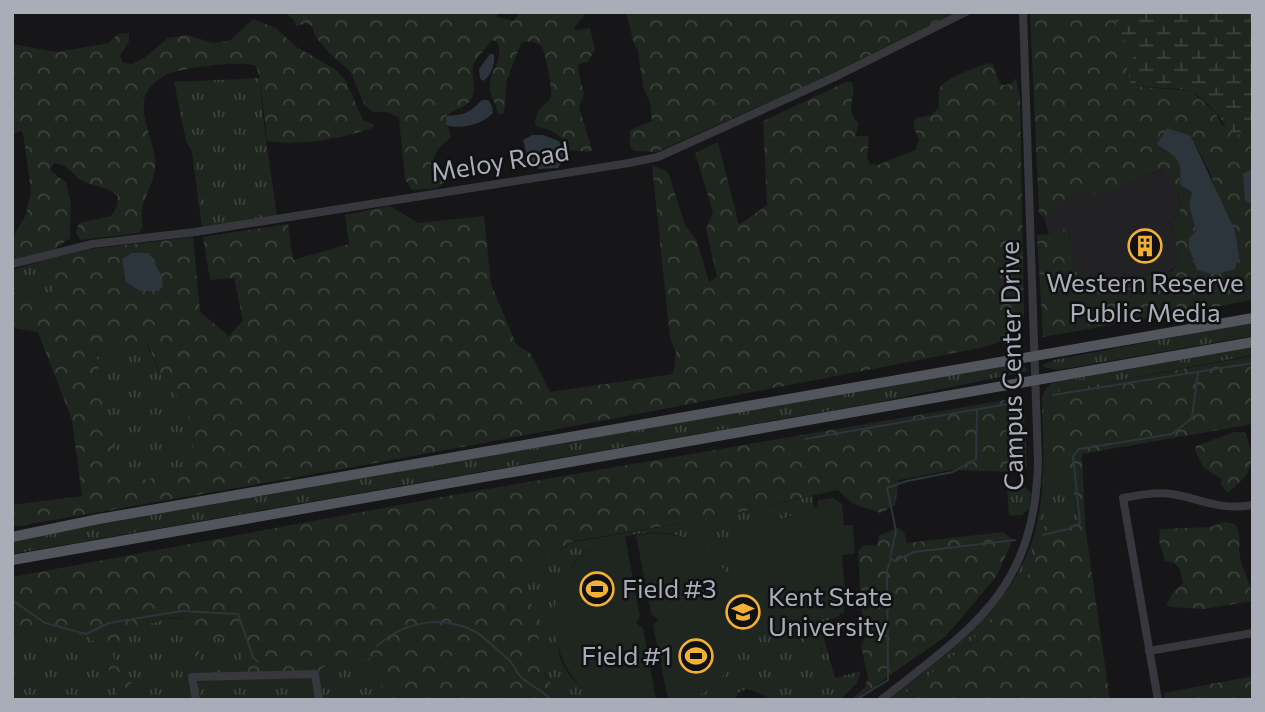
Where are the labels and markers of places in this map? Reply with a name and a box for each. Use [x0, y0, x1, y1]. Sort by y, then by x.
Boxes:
building icon: Western Reserve Public Media [1126, 227, 1164, 265]
place label: Western Reserve Public Media [1046, 266, 1244, 327]
sports icon: Field #3 [578, 570, 616, 608]
place label: Field #3 [622, 572, 717, 603]
place label: Kent State University [768, 580, 892, 641]
school or university icon: Kent State University [724, 593, 762, 631]
sports icon: Field #1 [677, 637, 715, 675]
place label: Field #1 [581, 639, 672, 670]

